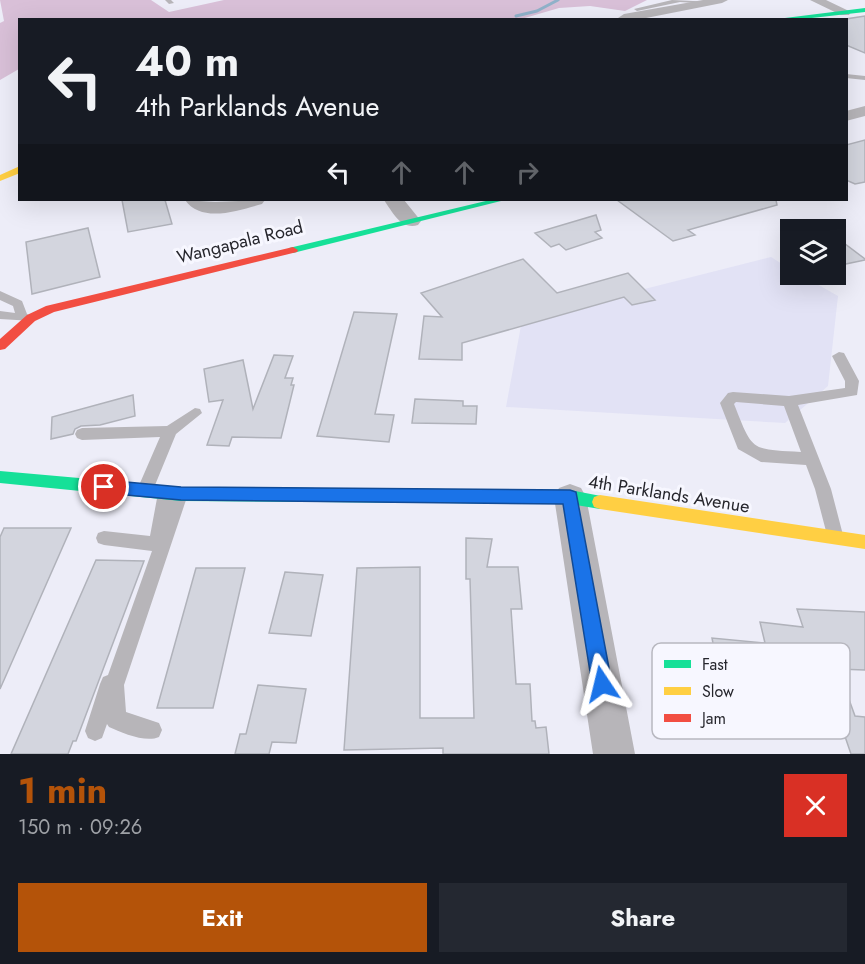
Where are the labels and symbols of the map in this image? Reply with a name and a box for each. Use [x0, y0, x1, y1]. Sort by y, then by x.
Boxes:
street label: Wangapala Road [174, 214, 306, 270]
pin [78, 461, 129, 512]
street label: 4th Parklands Avenue [586, 468, 752, 520]
legend [652, 643, 850, 739]
position arrow [570, 652, 634, 716]
text: Fast [702, 653, 728, 676]
text: Slow [702, 680, 734, 703]
text: Jam [700, 707, 726, 730]

